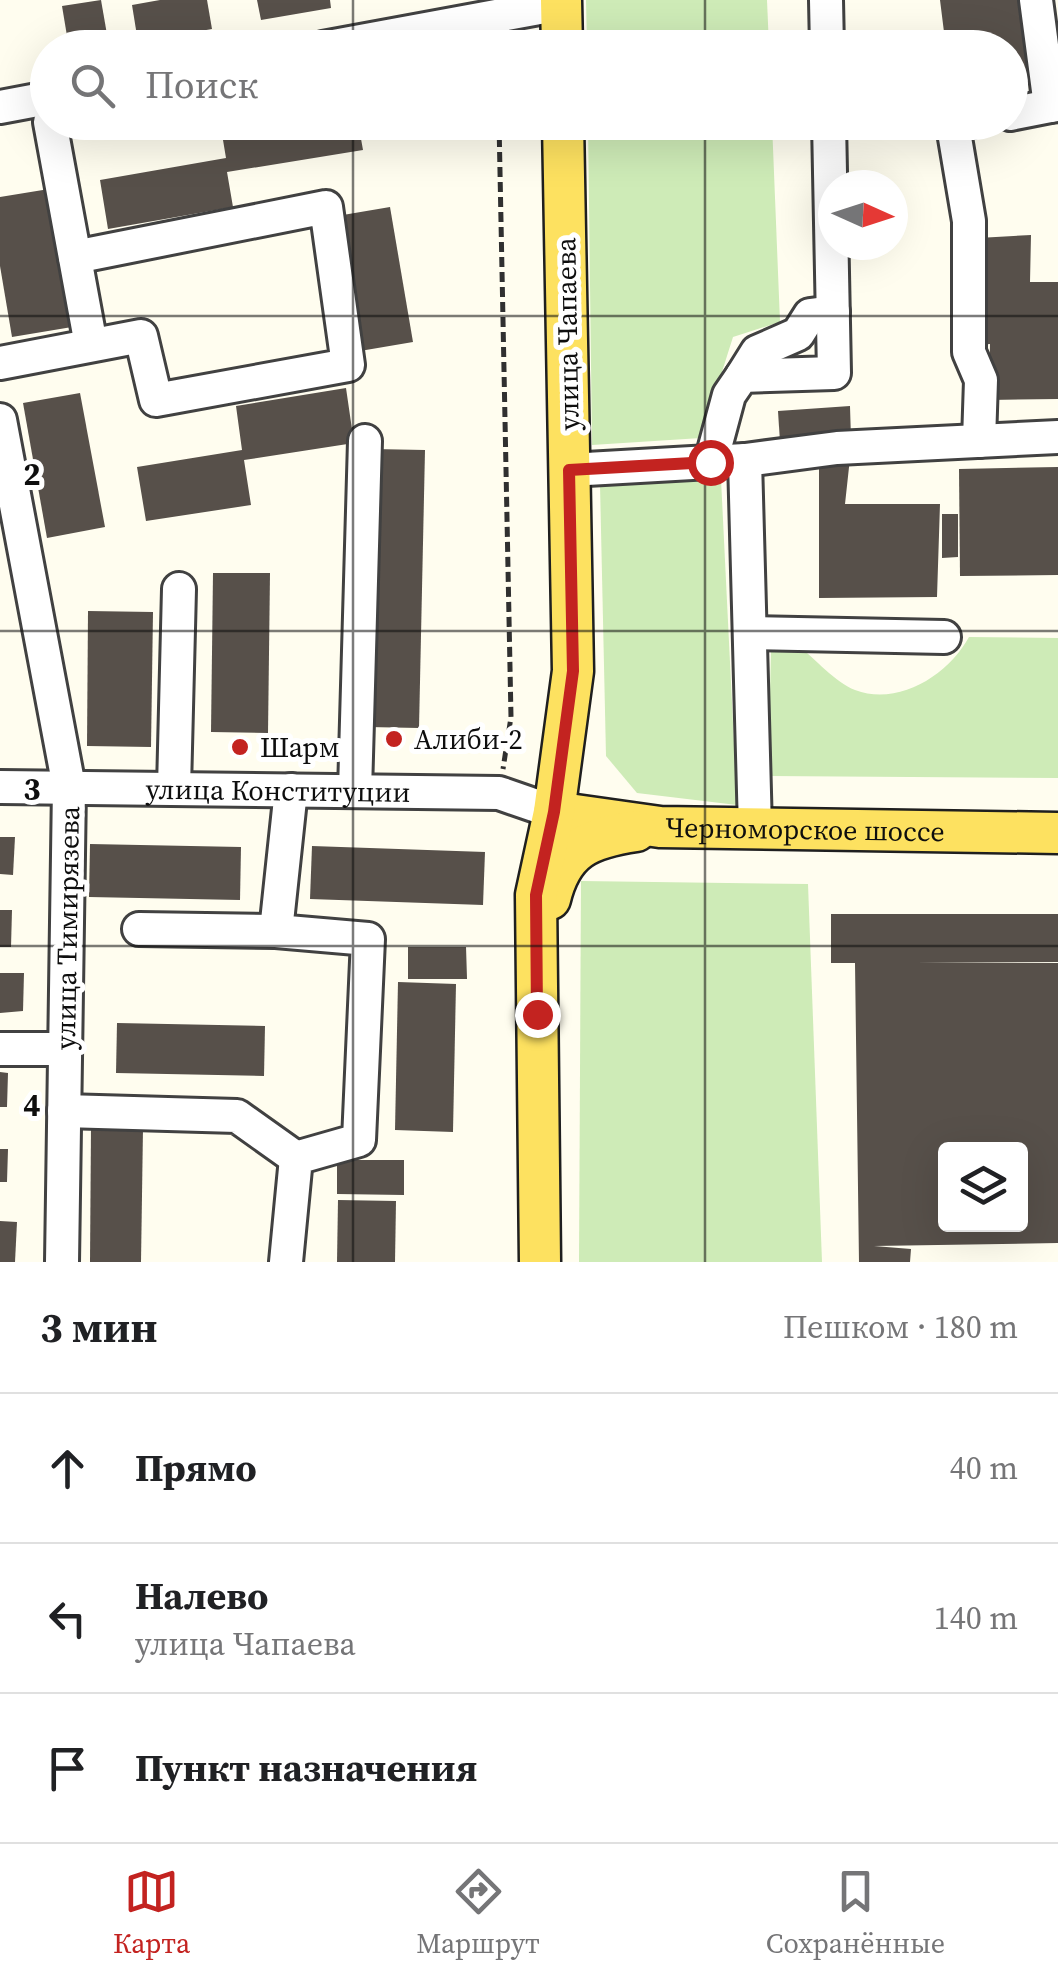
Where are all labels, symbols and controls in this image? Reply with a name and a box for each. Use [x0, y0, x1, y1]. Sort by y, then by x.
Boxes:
search box [30, 30, 1028, 140]
icon: search [65, 58, 120, 113]
text: Поиск [145, 59, 258, 111]
north arrow [818, 170, 908, 260]
street label: улица Чапаева [546, 236, 588, 431]
route start [688, 440, 734, 486]
text: 2 [23, 452, 41, 496]
place label: Алиби-2 [414, 720, 523, 758]
place label: Шарм [260, 728, 339, 766]
marker: Алиби-2 [383, 728, 405, 750]
marker: Шарм [229, 736, 251, 758]
text: 3 [23, 767, 41, 811]
street label: улица Конституции [145, 770, 411, 811]
street label: улица Тимирязева [46, 805, 88, 1050]
street label: Черноморское шоссе [665, 808, 945, 850]
route end [515, 992, 561, 1038]
text: 4 [23, 1083, 41, 1127]
map controls [938, 1142, 1028, 1232]
button: layers [938, 1142, 1028, 1232]
text: 3 мин [40, 1298, 157, 1356]
text: Пешком · 180 m [783, 1305, 1018, 1349]
icon: ahead [40, 1441, 95, 1496]
text: Прямо [135, 1442, 257, 1494]
text: 40 m [950, 1446, 1018, 1490]
text: Налево [135, 1570, 269, 1622]
icon: left [40, 1591, 95, 1646]
text: 140 m [934, 1596, 1018, 1640]
text: улица Чапаева [135, 1622, 356, 1666]
icon: arrive [40, 1741, 95, 1796]
text: Пункт назначения [135, 1742, 477, 1794]
tab: Карта [113, 1864, 190, 1962]
tab: Маршрут [416, 1864, 540, 1962]
tab: Сохранённые [766, 1864, 945, 1962]

